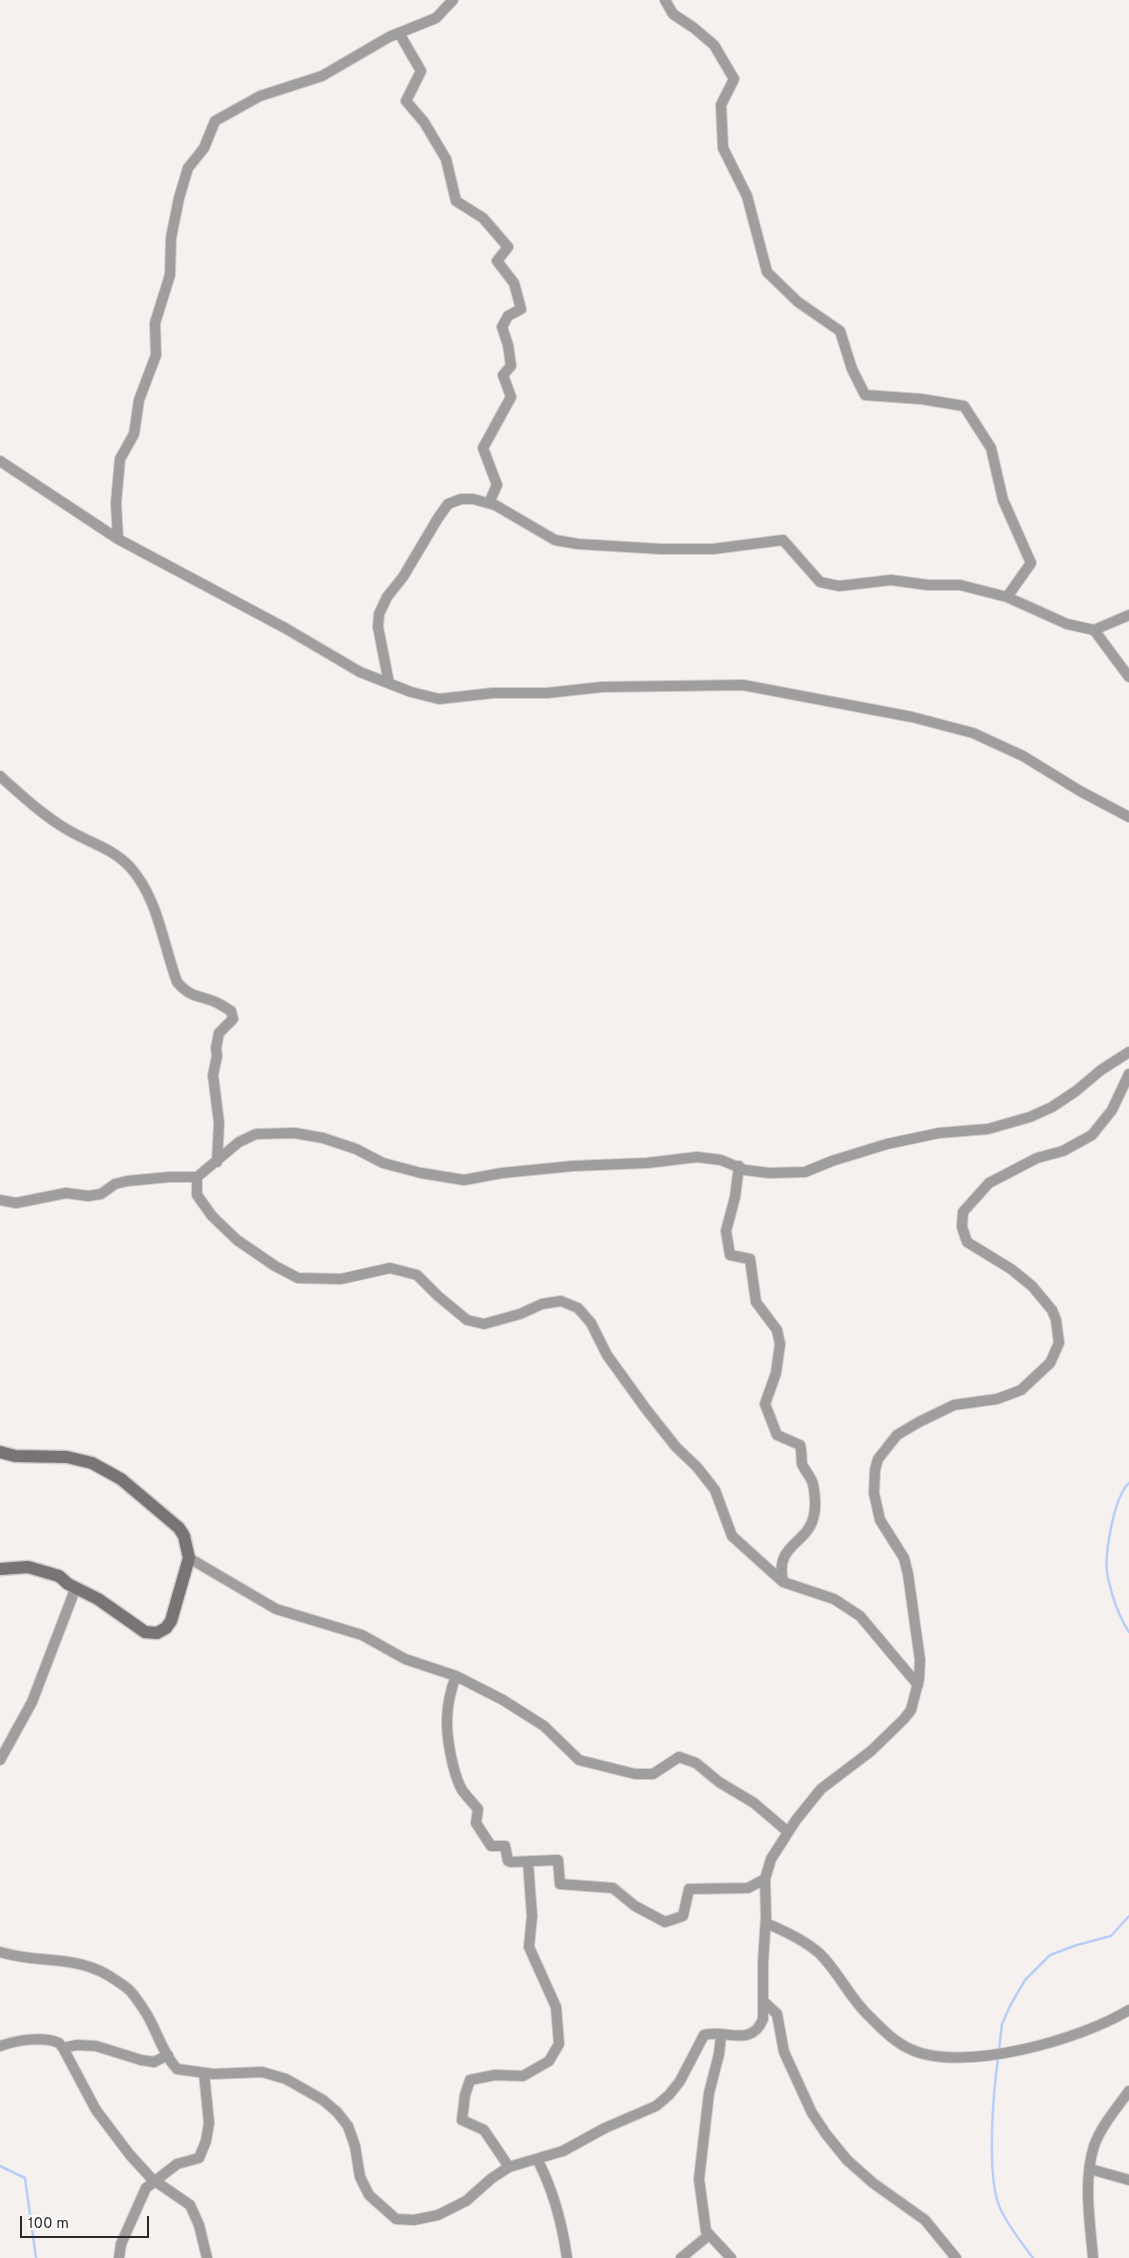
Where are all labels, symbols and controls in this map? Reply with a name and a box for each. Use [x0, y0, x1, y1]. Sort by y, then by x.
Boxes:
scale bar [22, 2206, 151, 2238]
text: 100 m [28, 2215, 69, 2234]

